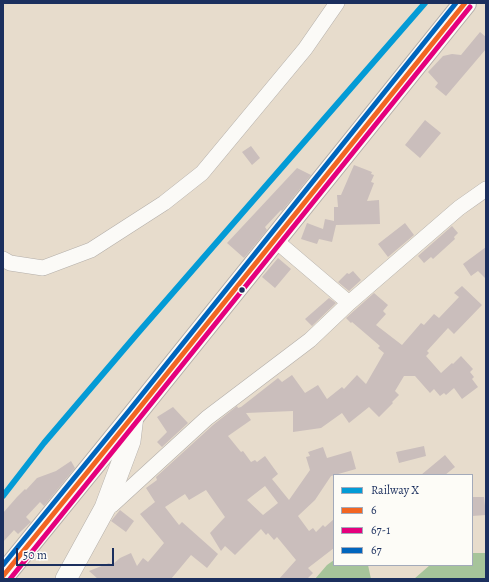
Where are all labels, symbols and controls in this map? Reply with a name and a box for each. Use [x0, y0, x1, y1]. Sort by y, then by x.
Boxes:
unlabelled marker [237, 285, 247, 295]
legend [333, 474, 473, 566]
text: Railway X [371, 482, 419, 498]
text: 6 [371, 502, 377, 518]
text: 67-1 [371, 522, 390, 538]
scale bar [18, 540, 116, 566]
text: 67 [371, 542, 382, 558]
text: 50 m [23, 547, 47, 563]

